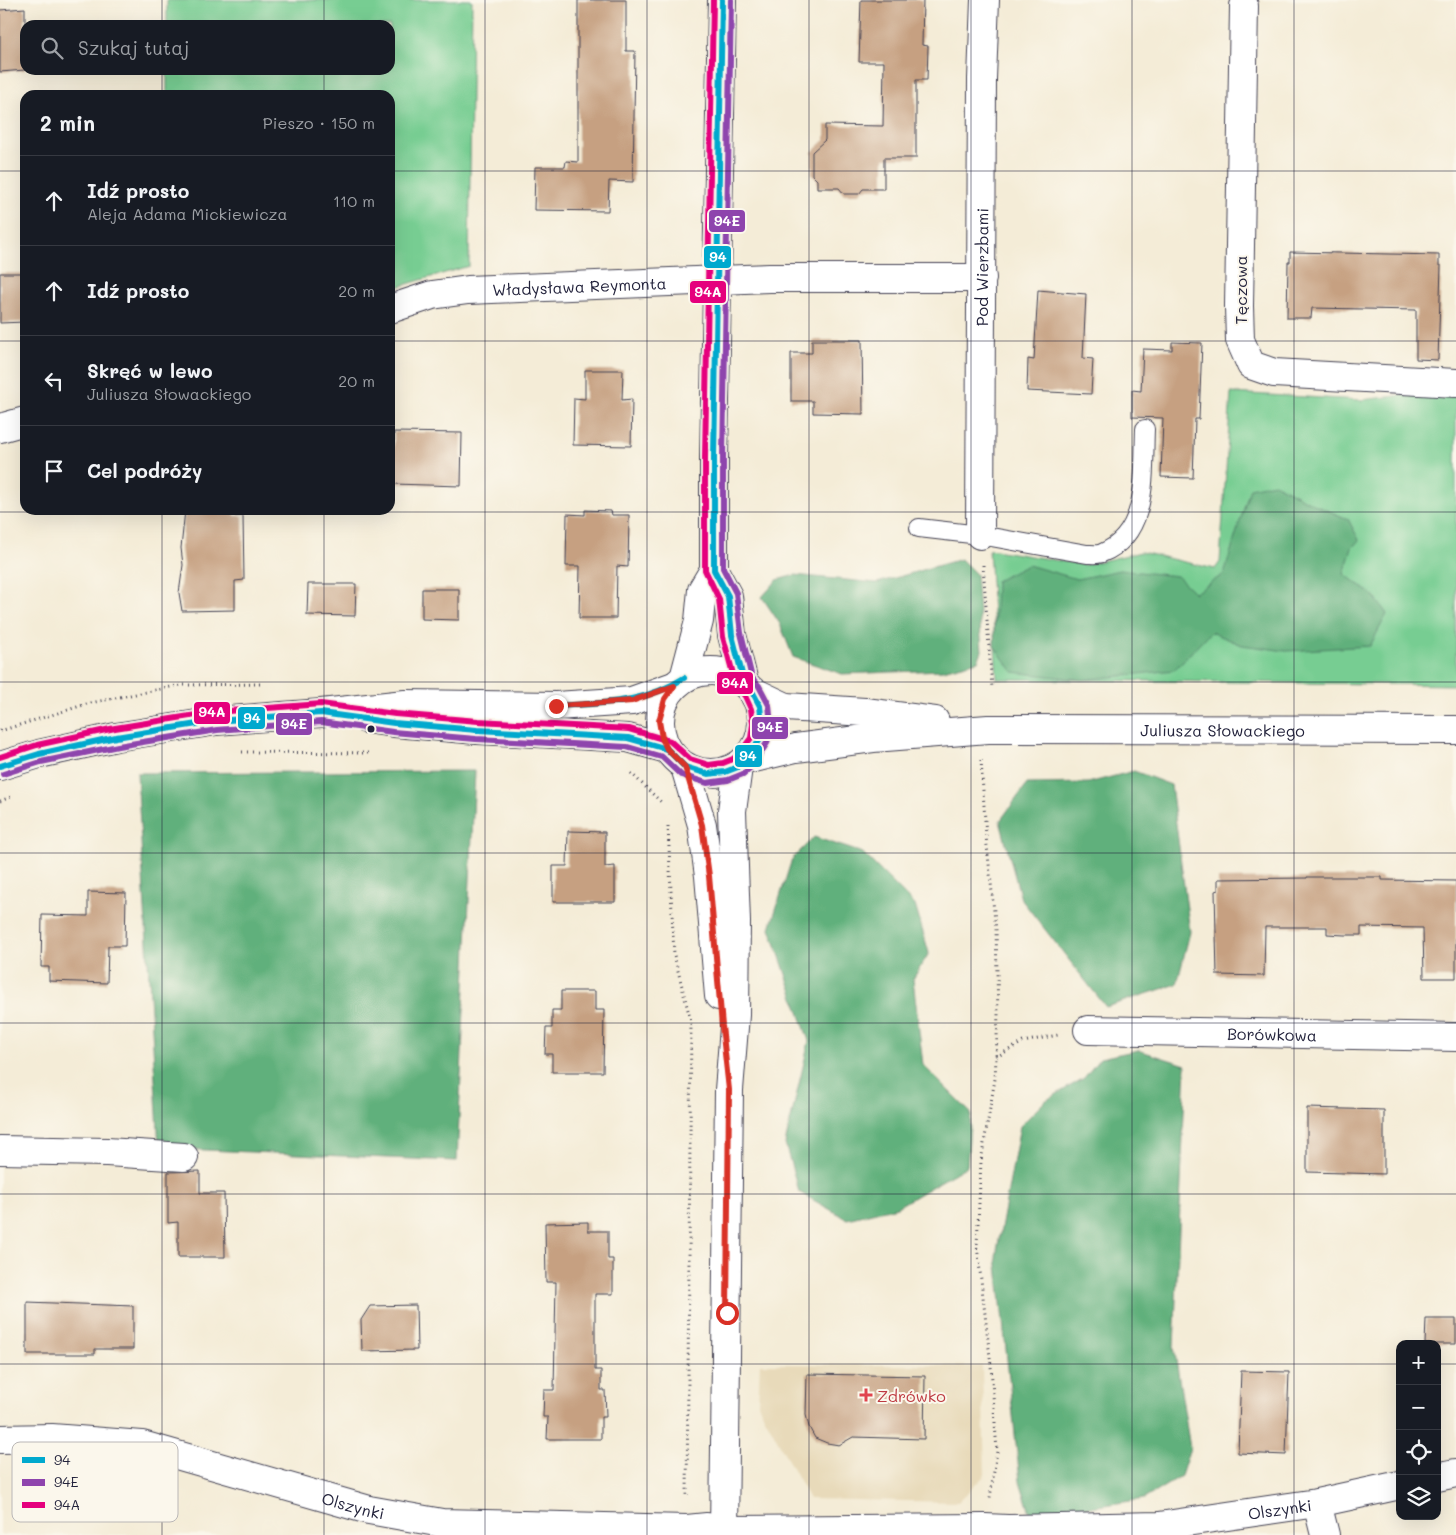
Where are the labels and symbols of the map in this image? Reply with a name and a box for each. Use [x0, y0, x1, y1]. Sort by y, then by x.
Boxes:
street label: Pod Wierzbami [970, 208, 992, 326]
line badge: 94E [708, 209, 746, 233]
text: 94E [714, 211, 740, 230]
line badge: 94 [703, 245, 732, 269]
text: 94 [709, 247, 727, 266]
street label: Tęczowa [1230, 255, 1251, 325]
street label: Władysława Reymonta [492, 272, 667, 300]
line badge: 94A [689, 280, 727, 304]
text: 94A [694, 282, 722, 301]
line badge: 94A [716, 671, 754, 695]
text: 94A [721, 673, 749, 692]
route end [545, 695, 568, 718]
line badge: 94A [193, 701, 231, 725]
text: 94A [198, 702, 226, 721]
line badge: 94 [237, 706, 266, 730]
text: 94 [243, 708, 261, 727]
line badge: 94E [275, 712, 313, 736]
text: 94E [281, 714, 307, 733]
line badge: 94E [751, 716, 789, 740]
text: 94E [757, 717, 783, 736]
street label: Juliusza Słowackiego [1140, 719, 1305, 740]
unlabelled marker [366, 724, 376, 734]
line badge: 94 [734, 744, 763, 768]
text: 94 [739, 746, 757, 765]
street label: Borówkowa [1227, 1022, 1317, 1045]
route start [716, 1302, 739, 1325]
place label: Zdrówko [877, 1385, 946, 1406]
marker: Zdrówko [859, 1388, 873, 1402]
legend [12, 1442, 178, 1522]
text: 94 [54, 1450, 71, 1469]
text: 94E [54, 1472, 79, 1491]
street label: Olszynki [320, 1487, 386, 1523]
street label: Olszynki [1246, 1493, 1313, 1523]
text: 94A [54, 1495, 80, 1514]

